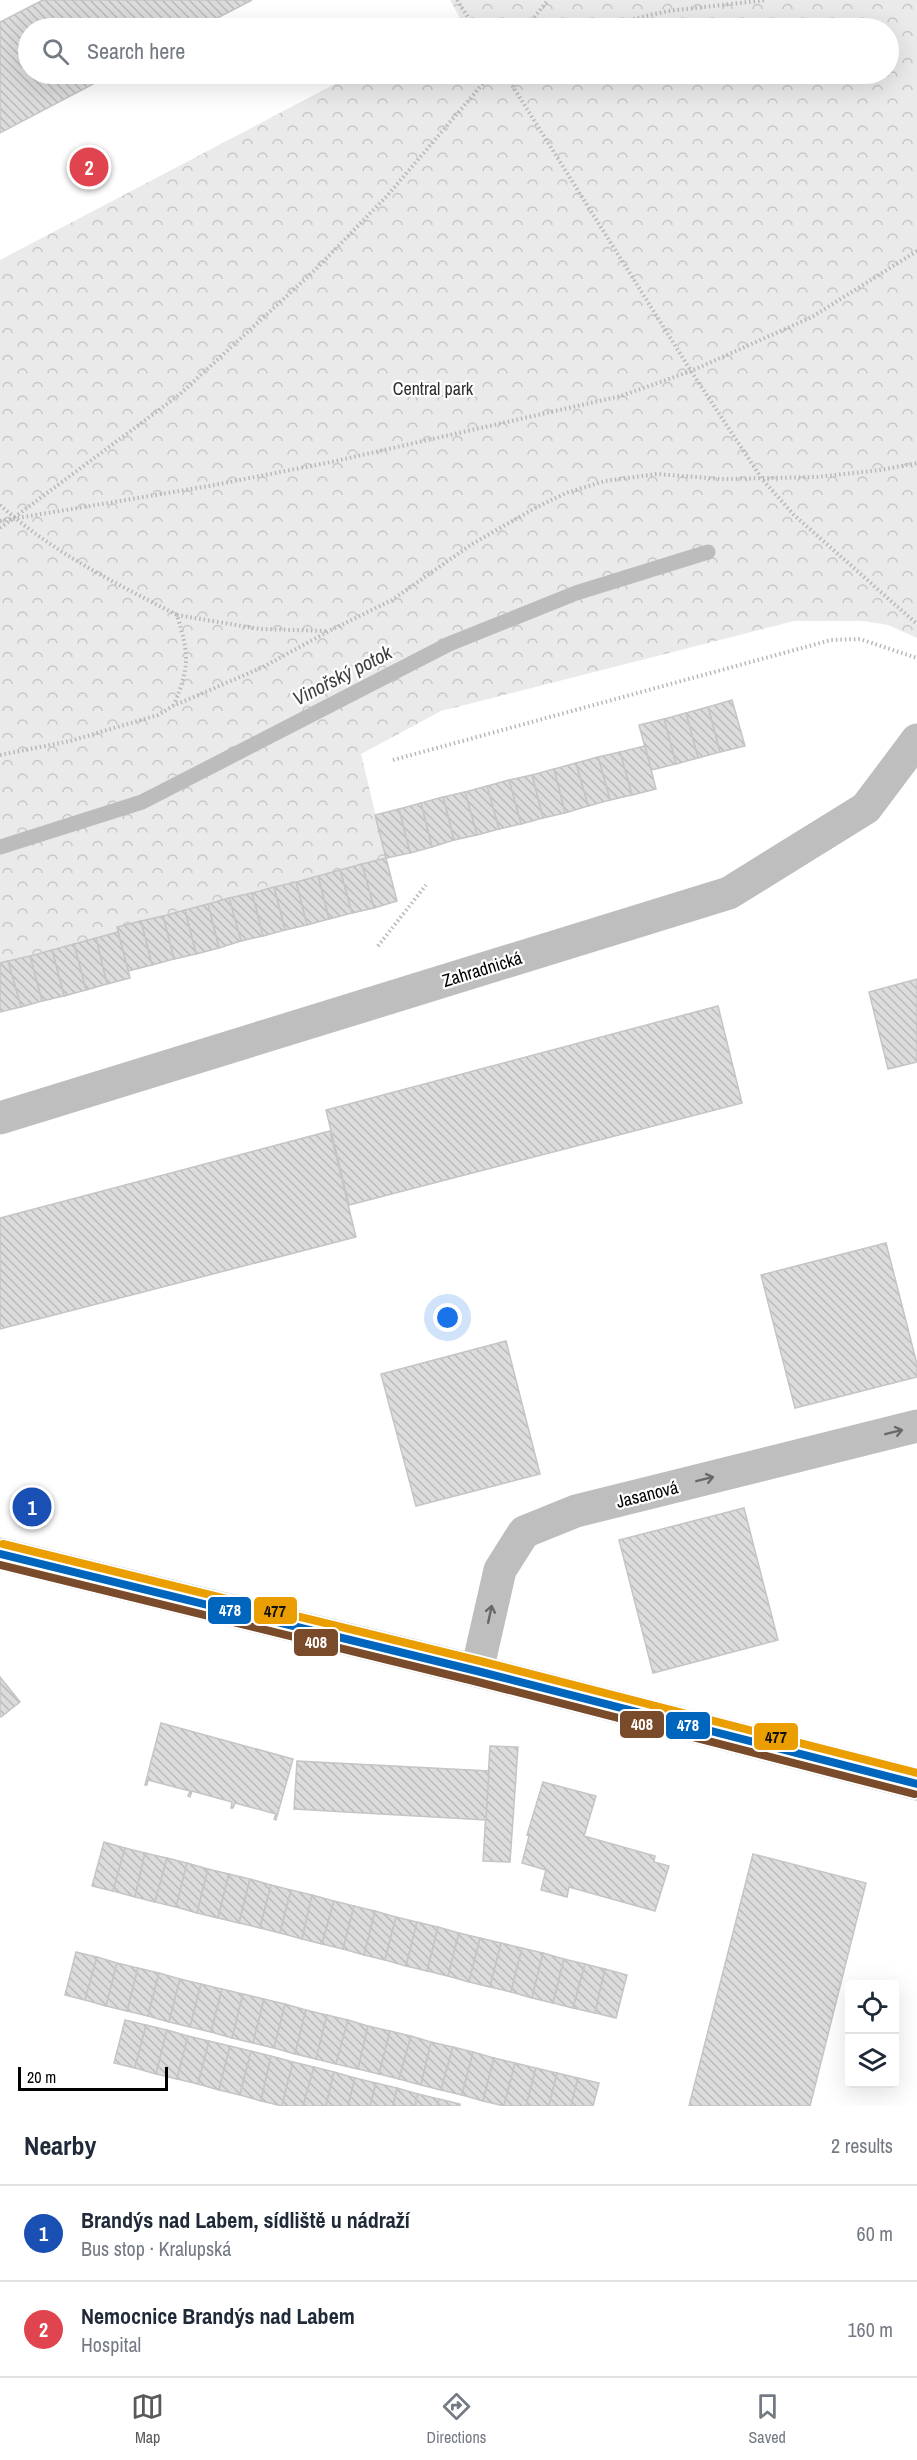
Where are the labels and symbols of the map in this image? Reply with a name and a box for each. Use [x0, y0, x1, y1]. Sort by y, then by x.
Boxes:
pin: 2 [70, 144, 109, 190]
park label: Central park [393, 376, 474, 401]
water label: Vinořský potok [288, 638, 397, 712]
street label: Zahradnická [439, 945, 525, 993]
your location [433, 1303, 462, 1332]
one-way arrow [884, 1426, 903, 1437]
one-way arrow [695, 1473, 714, 1485]
street label: Jasanová [613, 1474, 681, 1514]
pin: 1 [12, 1484, 51, 1530]
line badge: 478 [207, 1596, 252, 1625]
line badge: 477 [253, 1596, 298, 1625]
text: 478 [219, 1599, 241, 1621]
text: 477 [264, 1600, 286, 1622]
one-way arrow [485, 1605, 497, 1624]
line badge: 408 [293, 1628, 339, 1657]
text: 408 [305, 1631, 327, 1653]
line badge: 408 [619, 1710, 665, 1739]
line badge: 478 [665, 1711, 711, 1740]
text: 408 [631, 1713, 653, 1735]
text: 478 [677, 1714, 699, 1736]
line badge: 477 [753, 1722, 799, 1751]
text: 477 [765, 1726, 787, 1748]
scale bar [18, 2064, 168, 2092]

